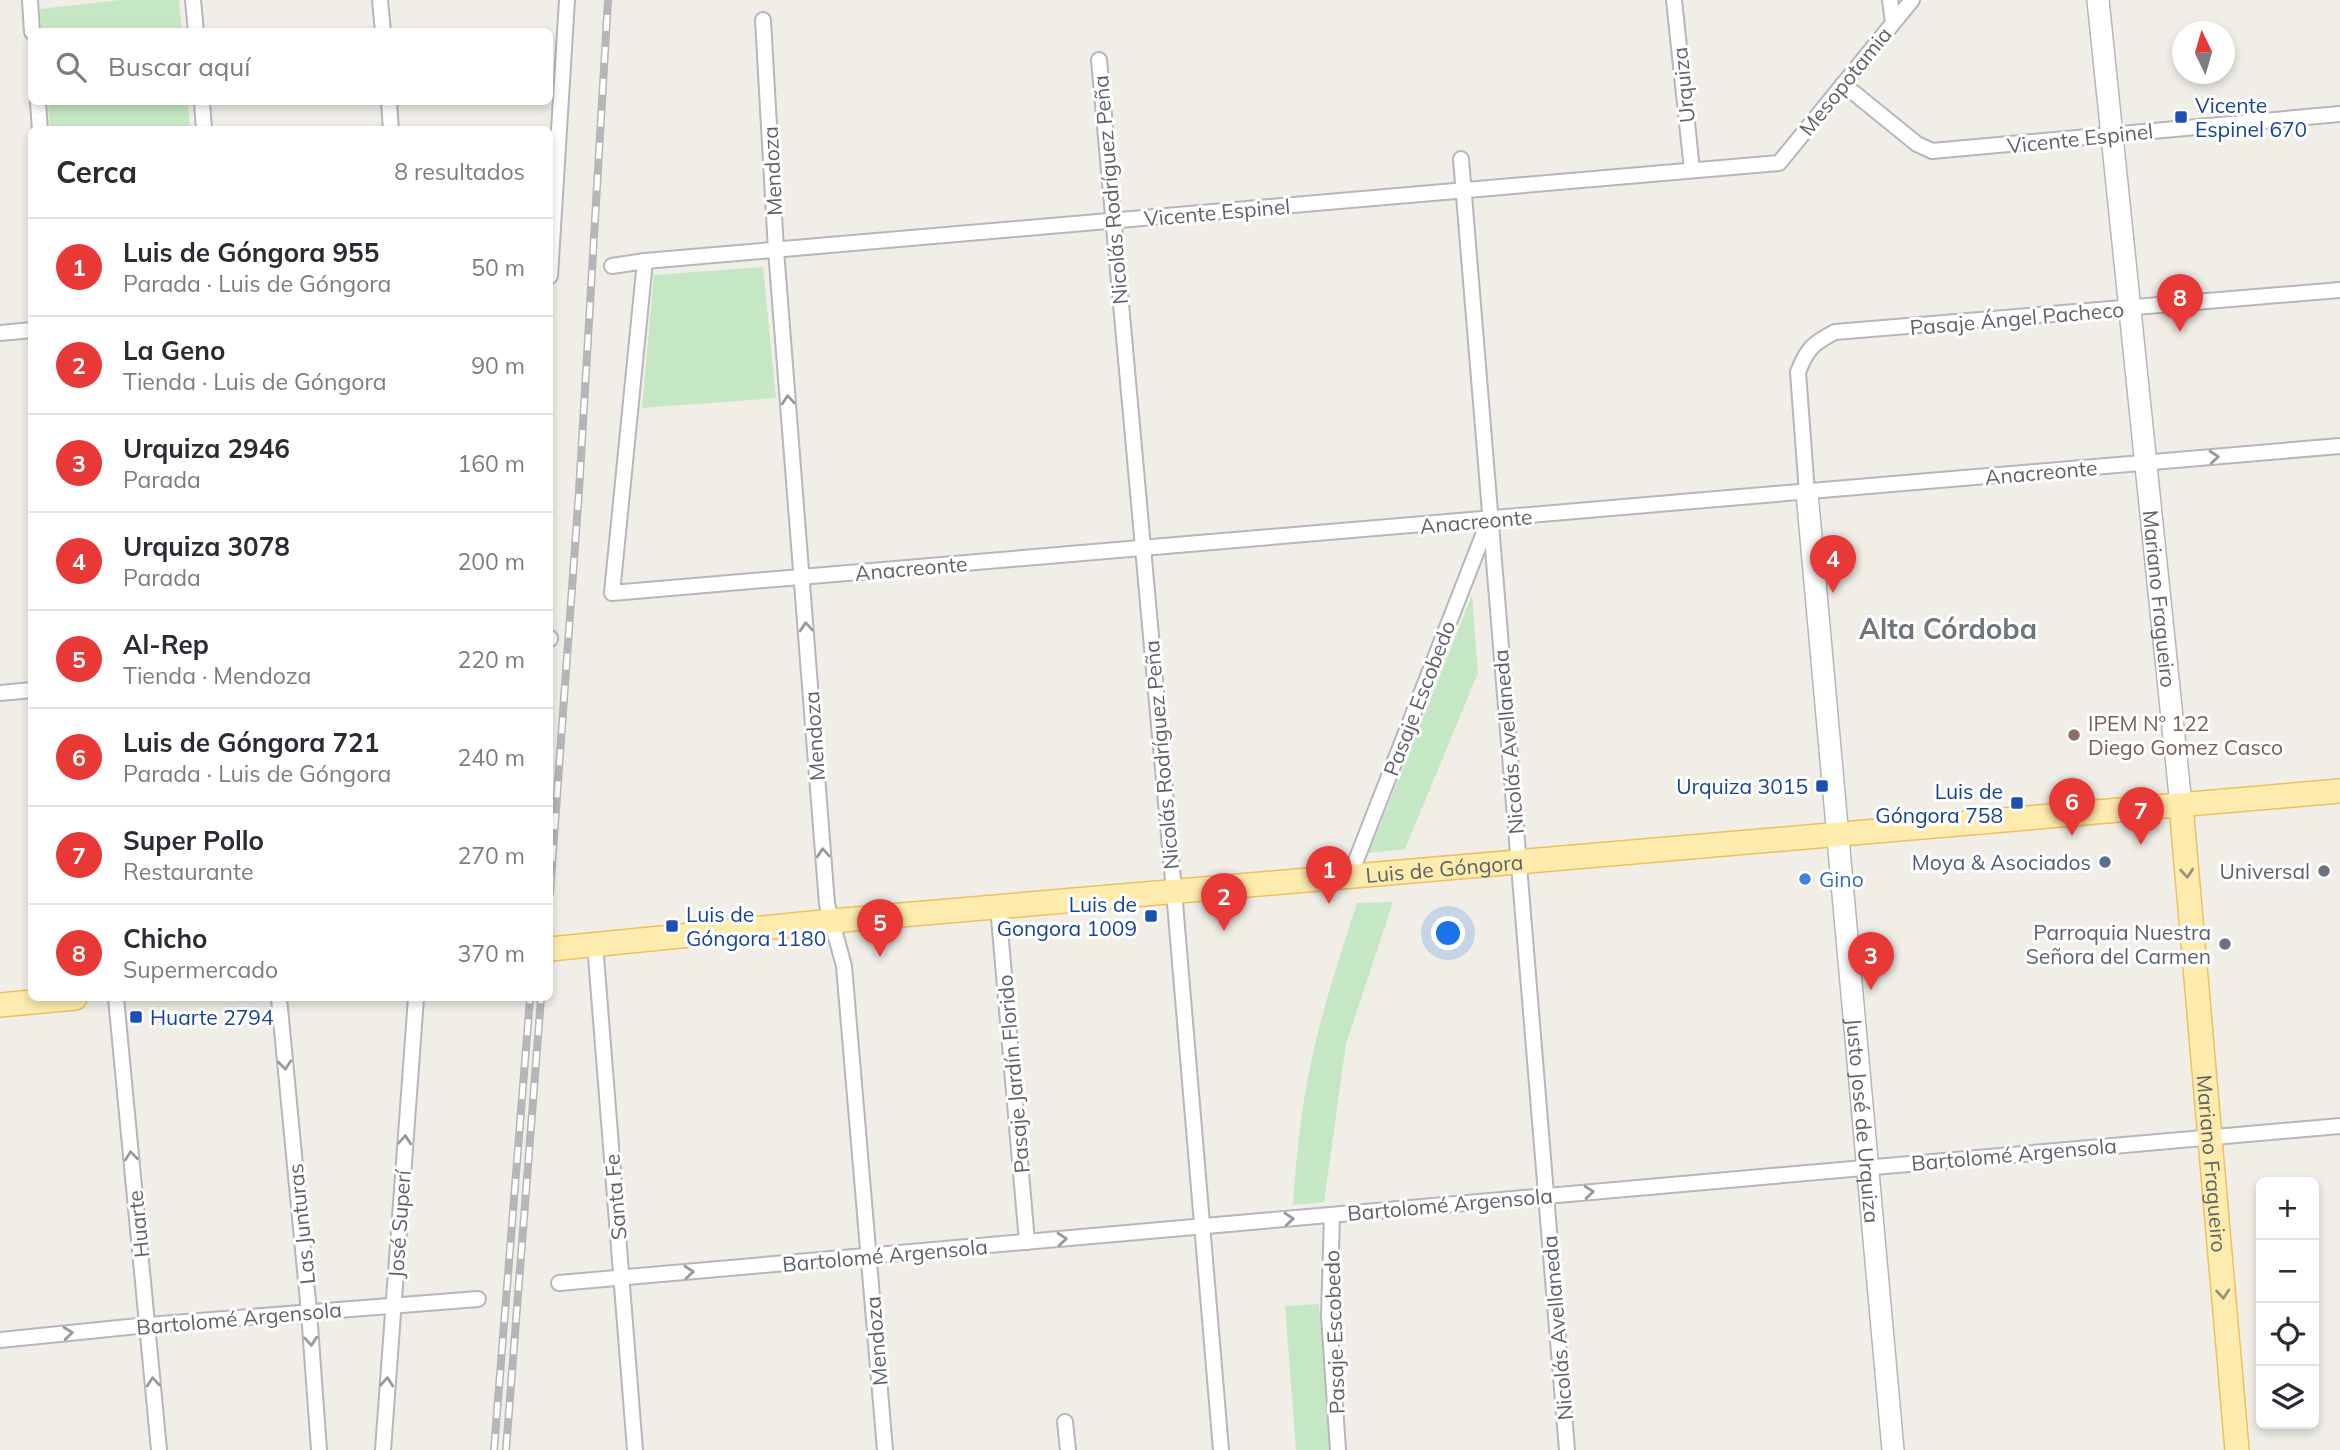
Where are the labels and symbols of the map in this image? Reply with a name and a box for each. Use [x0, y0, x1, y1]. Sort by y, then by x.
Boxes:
street label: Mesopotamia [1793, 21, 1897, 141]
north arrow [2172, 21, 2235, 84]
street label: Urquiza [1666, 46, 1700, 124]
street label: Nicolás Rodríguez Peña [1087, 74, 1133, 306]
place label: Vicente Espinel 670 [2195, 92, 2307, 142]
marker: Vicente Espinel 670 [2173, 109, 2189, 125]
street label: Vicente Espinel [2006, 117, 2154, 159]
street label: Mendoza [757, 126, 787, 216]
street label: Vicente Espinel [1143, 193, 1291, 231]
pin: 8 [2157, 274, 2203, 332]
street label: Pasaje Ángel Pacheco [1909, 296, 2125, 340]
one-way arrow [781, 394, 796, 405]
one-way arrow [2208, 450, 2219, 465]
street label: Anacreonte [1984, 454, 2098, 490]
street label: Anacreonte [1419, 503, 1533, 539]
street label: Mariano Fragueiro [2138, 509, 2182, 689]
pin: 4 [1810, 535, 1856, 593]
street label: Anacreonte [854, 550, 968, 586]
district label: Alta Córdoba [1859, 611, 2037, 646]
street label: Pasaje Escobedo [1377, 617, 1461, 779]
one-way arrow [799, 621, 814, 632]
street label: Nicolás Rodríguez Peña [1138, 639, 1184, 871]
street label: Nicolás Avellaneda [1487, 649, 1529, 835]
street label: Mendoza [798, 690, 830, 782]
place label: IPEM Nº 122 Diego Gomez Casco [2088, 710, 2283, 760]
marker: IPEM Nº 122 Diego Gomez Casco [2066, 727, 2082, 743]
place label: Urquiza 3015 [1676, 773, 1808, 799]
marker: Urquiza 3015 [1814, 778, 1830, 794]
place label: Luis de Góngora 758 [1875, 778, 2003, 828]
pin: 6 [2049, 778, 2095, 836]
pin: 7 [2118, 787, 2164, 845]
marker: Luis de Góngora 758 [2009, 795, 2025, 811]
pin: 1 [1306, 846, 1352, 904]
one-way arrow [816, 848, 831, 859]
street label: Luis de Góngora [1364, 848, 1524, 888]
place label: Moya & Asociados [1912, 849, 2091, 875]
marker: Moya & Asociados [2097, 854, 2113, 870]
place label: Universal [2219, 858, 2310, 884]
marker: Universal [2316, 863, 2332, 879]
place label: Gino [1819, 866, 1864, 892]
one-way arrow [2179, 867, 2194, 878]
marker: Gino [1797, 871, 1813, 887]
pin: 2 [1201, 873, 1247, 931]
place label: Luis de Gongora 1009 [997, 891, 1137, 941]
pin: 5 [857, 899, 903, 957]
place label: Luis de Góngora 1180 [686, 901, 826, 951]
marker: Luis de Gongora 1009 [1143, 908, 1159, 924]
your location [1431, 916, 1465, 950]
marker: Luis de Góngora 1180 [664, 918, 680, 934]
place label: Parroquia Nuestra Señora del Carmen [2026, 919, 2211, 969]
pin: 3 [1848, 932, 1894, 990]
marker: Parroquia Nuestra Señora del Carmen [2217, 936, 2233, 952]
street label: Pasaje Jardín Florido [991, 974, 1035, 1174]
place label: Huarte 2794 [150, 1004, 274, 1030]
marker: Huarte 2794 [128, 1009, 144, 1025]
street label: Justo José de Urquiza [1841, 1017, 1886, 1224]
one-way arrow [277, 1060, 292, 1071]
street label: Mariano Fragueiro [2191, 1074, 2233, 1254]
street label: Bartolomé Argensola [1910, 1132, 2118, 1176]
one-way arrow [397, 1134, 412, 1145]
one-way arrow [124, 1150, 139, 1161]
street label: Santa Fe [598, 1153, 632, 1241]
street label: Las Junturas [282, 1162, 320, 1286]
street label: José Superí [382, 1168, 416, 1279]
street label: Bartolomé Argensola [1346, 1182, 1554, 1226]
one-way arrow [1584, 1185, 1595, 1200]
street label: Huarte [122, 1189, 154, 1259]
one-way arrow [1283, 1211, 1295, 1226]
one-way arrow [1057, 1232, 1068, 1247]
street label: Bartolomé Argensola [781, 1233, 989, 1277]
street label: Nicolás Avellaneda [1536, 1235, 1578, 1421]
street label: Pasaje Escobedo [1318, 1250, 1350, 1414]
one-way arrow [684, 1265, 695, 1280]
one-way arrow [2216, 1289, 2231, 1300]
street label: Mendoza [859, 1295, 893, 1387]
street label: Bartolomé Argensola [135, 1296, 343, 1340]
one-way arrow [62, 1326, 74, 1341]
one-way arrow [303, 1335, 318, 1346]
one-way arrow [146, 1376, 161, 1387]
one-way arrow [380, 1376, 395, 1387]

